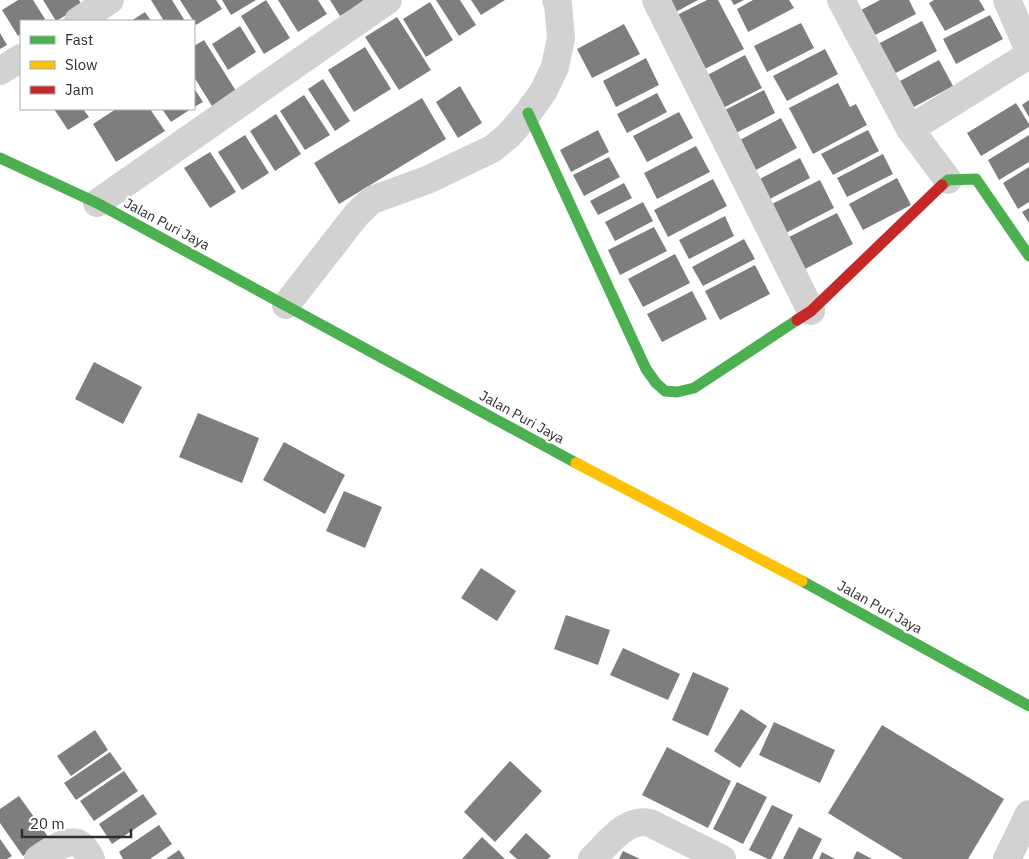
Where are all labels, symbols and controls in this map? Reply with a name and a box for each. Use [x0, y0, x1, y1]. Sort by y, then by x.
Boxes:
legend [20, 20, 195, 110]
text: Fast [65, 30, 93, 49]
text: Slow [65, 55, 98, 74]
text: Jam [65, 80, 94, 99]
street label: Jalan Puri Jaya [121, 194, 213, 254]
street label: Jalan Puri Jaya [476, 386, 568, 448]
street label: Jalan Puri Jaya [834, 576, 926, 638]
scale bar [22, 806, 131, 838]
text: 20 m [30, 814, 65, 833]

